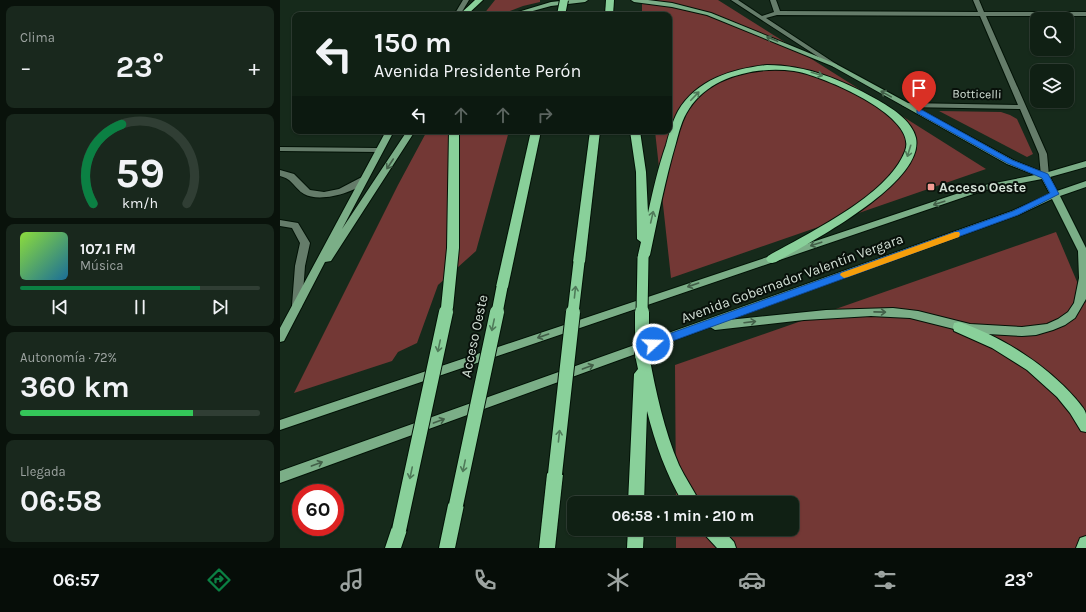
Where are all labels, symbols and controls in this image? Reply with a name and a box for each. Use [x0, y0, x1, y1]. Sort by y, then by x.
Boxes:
map controls [1030, 12, 1074, 108]
button: search [1030, 12, 1074, 56]
text: 150 m [374, 26, 452, 59]
icon: left [308, 28, 360, 80]
text: Clima [20, 30, 55, 45]
one-way arrow [767, 35, 779, 43]
text: 23° [116, 49, 164, 85]
text: − [20, 55, 32, 81]
text: + [248, 55, 260, 81]
text: Avenida Presidente Perón [374, 60, 581, 82]
button: layers [1030, 64, 1074, 108]
one-way arrow [810, 71, 823, 78]
pin [902, 71, 936, 112]
icon: arrive [908, 77, 930, 99]
street label: Botticelli [952, 87, 1002, 101]
one-way arrow [880, 89, 892, 97]
one-way arrow [690, 91, 700, 101]
icon: left [408, 104, 430, 126]
icon: ahead [450, 104, 472, 126]
icon: ahead [492, 104, 514, 126]
icon: right [534, 104, 556, 126]
one-way arrow [905, 144, 912, 157]
text: 59 [115, 149, 165, 197]
one-way arrow [386, 158, 394, 169]
place label: Acceso Oeste [939, 179, 1026, 196]
marker: Acceso Oeste [926, 182, 936, 192]
text: km/h [122, 195, 158, 212]
one-way arrow [934, 199, 946, 207]
one-way arrow [649, 211, 657, 224]
street label: Avenida Gobernador Valentín Vergara [679, 230, 906, 327]
text: 107.1 FM [80, 240, 136, 258]
one-way arrow [810, 241, 823, 248]
text: Música [80, 258, 123, 273]
one-way arrow [687, 282, 699, 290]
one-way arrow [572, 286, 579, 299]
street label: Acceso Oeste [457, 293, 492, 379]
icon: previous [49, 296, 71, 318]
icon: pause [129, 296, 151, 318]
icon: next [209, 296, 231, 318]
one-way arrow [873, 308, 886, 316]
one-way arrow [489, 318, 497, 331]
one-way arrow [743, 319, 756, 326]
position arrow [632, 323, 674, 365]
one-way arrow [537, 333, 550, 340]
one-way arrow [435, 339, 443, 352]
text: Autonomía · 72% [20, 350, 117, 365]
one-way arrow [582, 363, 594, 371]
text: 360 km [20, 369, 130, 405]
one-way arrow [433, 416, 445, 424]
one-way arrow [555, 429, 563, 442]
one-way arrow [459, 459, 467, 472]
one-way arrow [310, 460, 322, 468]
text: Llegada [20, 464, 66, 479]
one-way arrow [407, 466, 415, 479]
text: 06:58 [20, 483, 102, 519]
speed limit sign: 60 [292, 484, 344, 536]
text: 06:58 · 1 min · 210 m [612, 507, 754, 525]
icon: directions [205, 566, 233, 594]
icon: music [338, 566, 366, 594]
icon: phone [471, 566, 499, 594]
icon: climate [604, 566, 632, 594]
icon: car [738, 566, 766, 594]
icon: filters [871, 566, 899, 594]
text: 06:57 [53, 569, 99, 591]
text: 23° [1004, 569, 1033, 591]

